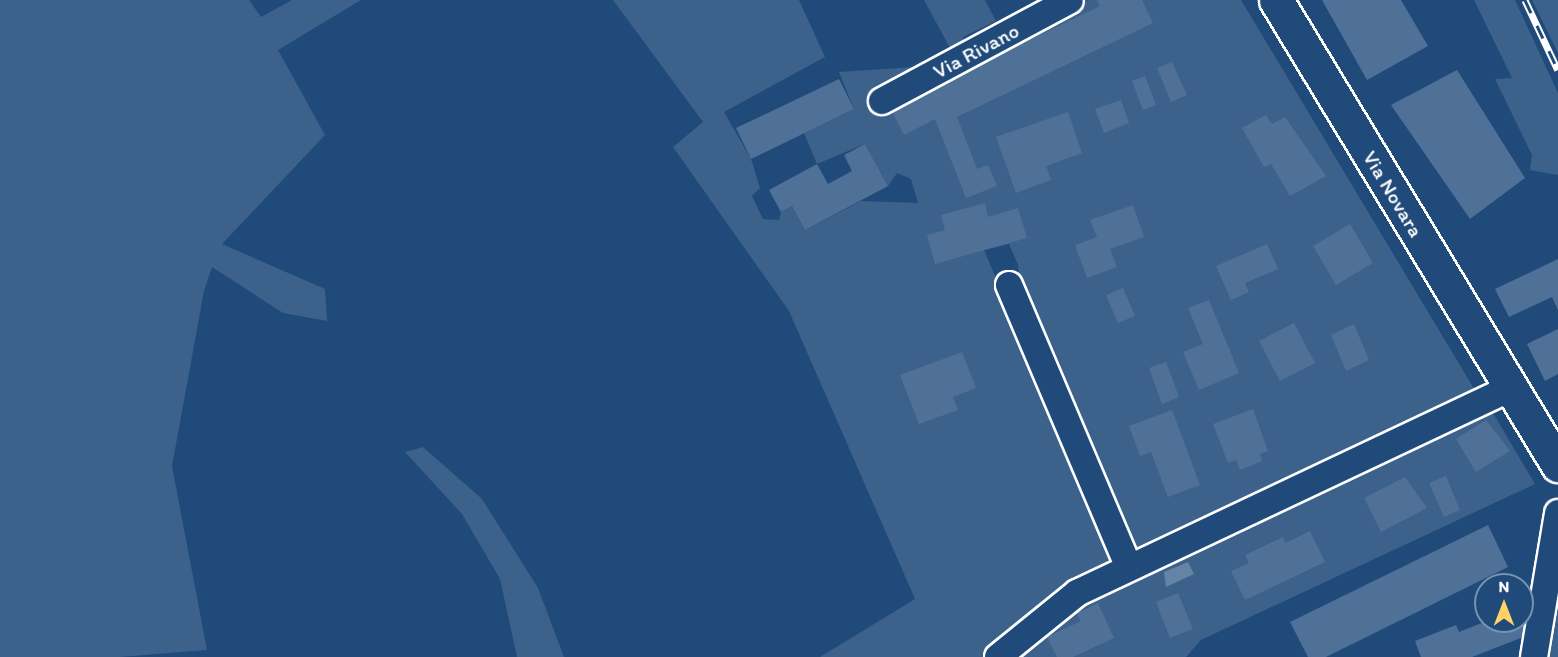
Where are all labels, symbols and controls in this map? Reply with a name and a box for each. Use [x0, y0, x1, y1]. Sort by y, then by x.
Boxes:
street label: Via Rivano [929, 18, 1023, 84]
street label: Via Novara [1357, 146, 1429, 242]
north arrow [1474, 573, 1534, 633]
text: N [1499, 577, 1509, 596]

